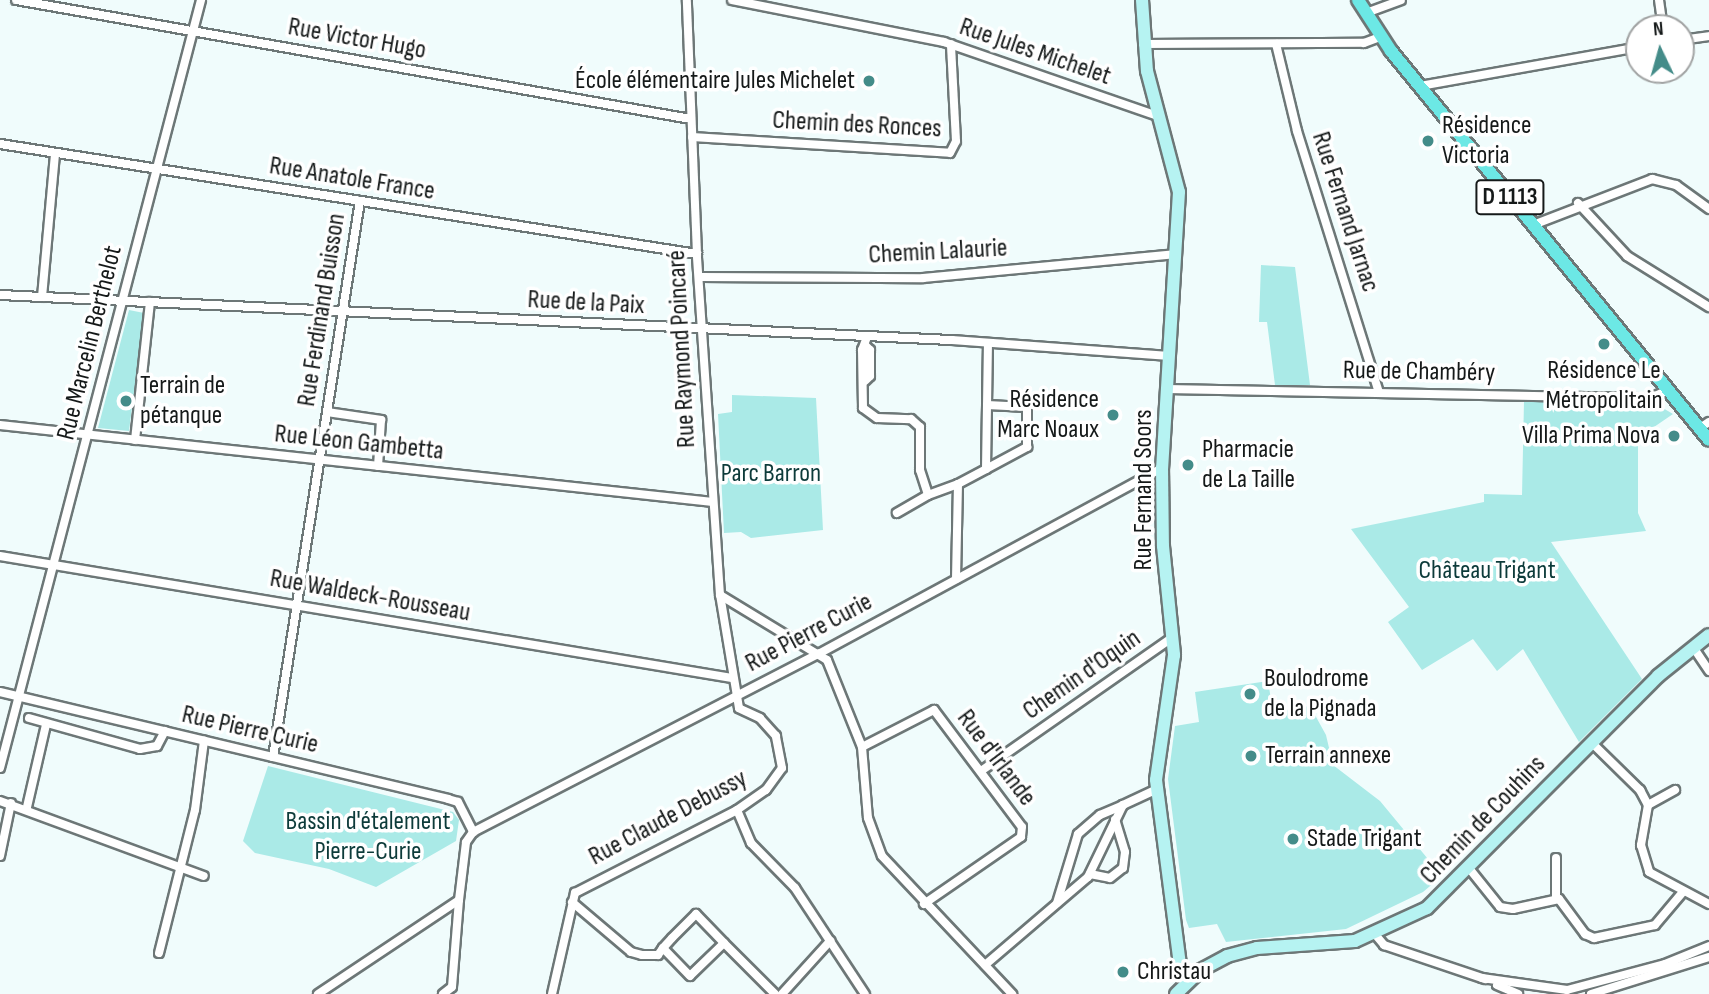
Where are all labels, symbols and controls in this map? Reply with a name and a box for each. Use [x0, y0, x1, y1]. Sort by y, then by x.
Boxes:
street label: Rue Victor Hugo [286, 12, 428, 66]
street label: Rue Jules Michelet [955, 12, 1115, 92]
north arrow [1625, 14, 1695, 84]
text: N [1652, 18, 1664, 41]
place label: École élémentaire Jules Michelet [575, 65, 855, 97]
marker: École élémentaire Jules Michelet [861, 73, 877, 89]
street label: Chemin des Ronces [772, 105, 942, 145]
place label: Résidence Victoria [1442, 110, 1531, 172]
street label: Rue Fernand Jarnac [1304, 128, 1386, 296]
marker: Résidence Victoria [1420, 133, 1436, 149]
street label: Rue Anatole France [267, 151, 437, 207]
road number: D 1113 [1475, 176, 1545, 218]
street label: Rue Ferdinand Buisson [291, 211, 353, 409]
street label: Chemin Lalaurie [868, 233, 1008, 271]
street label: Rue Marcelin Berthelot [51, 243, 129, 443]
street label: Rue Raymond Poincaré [661, 249, 703, 449]
street label: Rue de la Paix [527, 284, 645, 322]
marker: Résidence Le Métropolitain [1596, 336, 1612, 352]
street label: Rue de Chambéry [1343, 355, 1495, 389]
place label: Résidence Le Métropolitain [1545, 355, 1663, 416]
place label: Terrain de pétanque [140, 370, 225, 432]
place label: Résidence Marc Noaux [997, 384, 1099, 446]
marker: Terrain de pétanque [118, 393, 134, 409]
marker: Résidence Marc Noaux [1105, 407, 1121, 423]
street label: Rue Fernand Soors [1128, 409, 1160, 571]
street label: Rue Léon Gambetta [273, 419, 445, 467]
place label: Villa Prima Nova [1522, 420, 1660, 452]
marker: Villa Prima Nova [1666, 428, 1682, 444]
place label: Pharmacie de La Taille [1202, 434, 1295, 496]
marker: Pharmacie de La Taille [1180, 457, 1196, 473]
park label: Parc Barron [721, 458, 821, 490]
park label: Château Trigant [1418, 555, 1556, 587]
street label: Rue Waldeck-Rousseau [267, 563, 473, 629]
street label: Rue Pierre Curie [740, 587, 878, 679]
street label: Chemin d'Oquin [1017, 623, 1147, 727]
place label: Boulodrome de la Pignada [1264, 663, 1377, 724]
marker: Boulodrome de la Pignada [1242, 686, 1258, 702]
street label: Rue Pierre Curie [179, 699, 321, 761]
street label: Rue d'Irlande [950, 704, 1042, 812]
place label: Terrain annexe [1265, 740, 1391, 772]
marker: Terrain annexe [1243, 748, 1259, 764]
street label: Chemin de Couhins [1414, 749, 1552, 891]
street label: Rue Claude Debussy [584, 763, 752, 873]
park label: Bassin d'étalement Pierre-Curie [286, 806, 450, 868]
place label: Stade Trigant [1307, 823, 1422, 855]
marker: Stade Trigant [1285, 831, 1301, 847]
place label: Christau [1137, 956, 1211, 988]
marker: Christau [1115, 964, 1131, 980]

